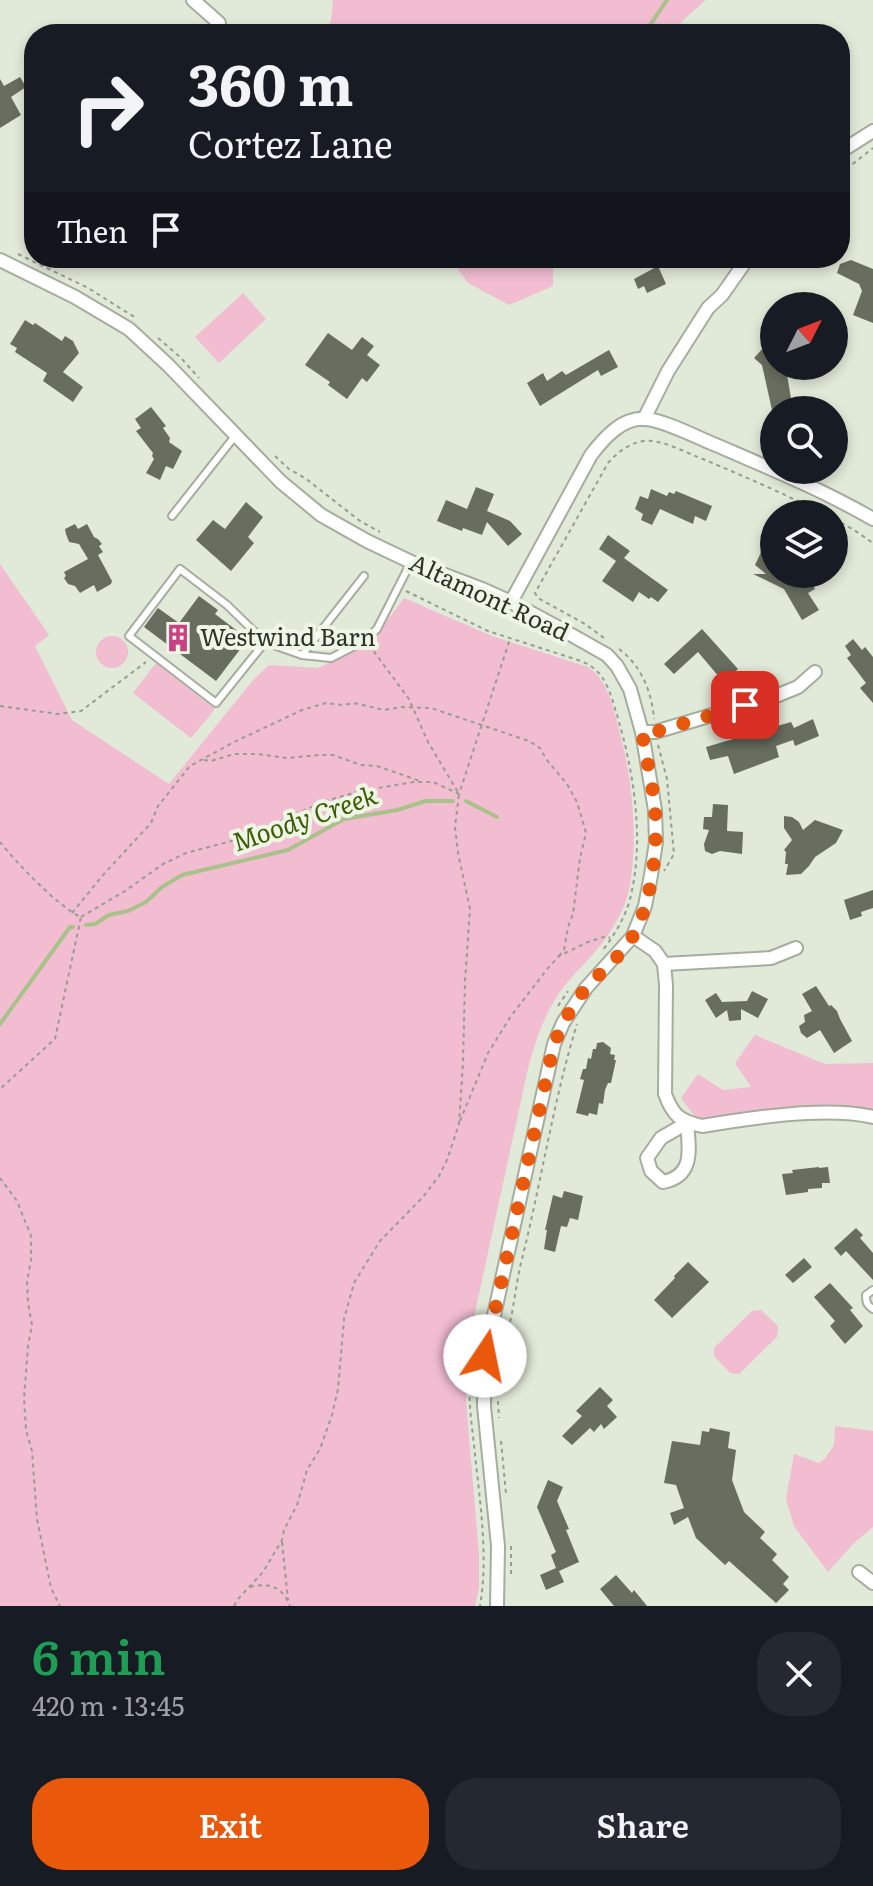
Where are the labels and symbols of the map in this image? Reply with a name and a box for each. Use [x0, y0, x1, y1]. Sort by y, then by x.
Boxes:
north arrow [760, 292, 848, 380]
street label: Altamont Road [405, 543, 576, 648]
place label: Westwind Barn [200, 618, 376, 653]
building icon: Westwind Barn [163, 623, 193, 653]
pin [711, 671, 779, 739]
water label: Moody Creek [227, 773, 383, 860]
position arrow [443, 1314, 527, 1398]

